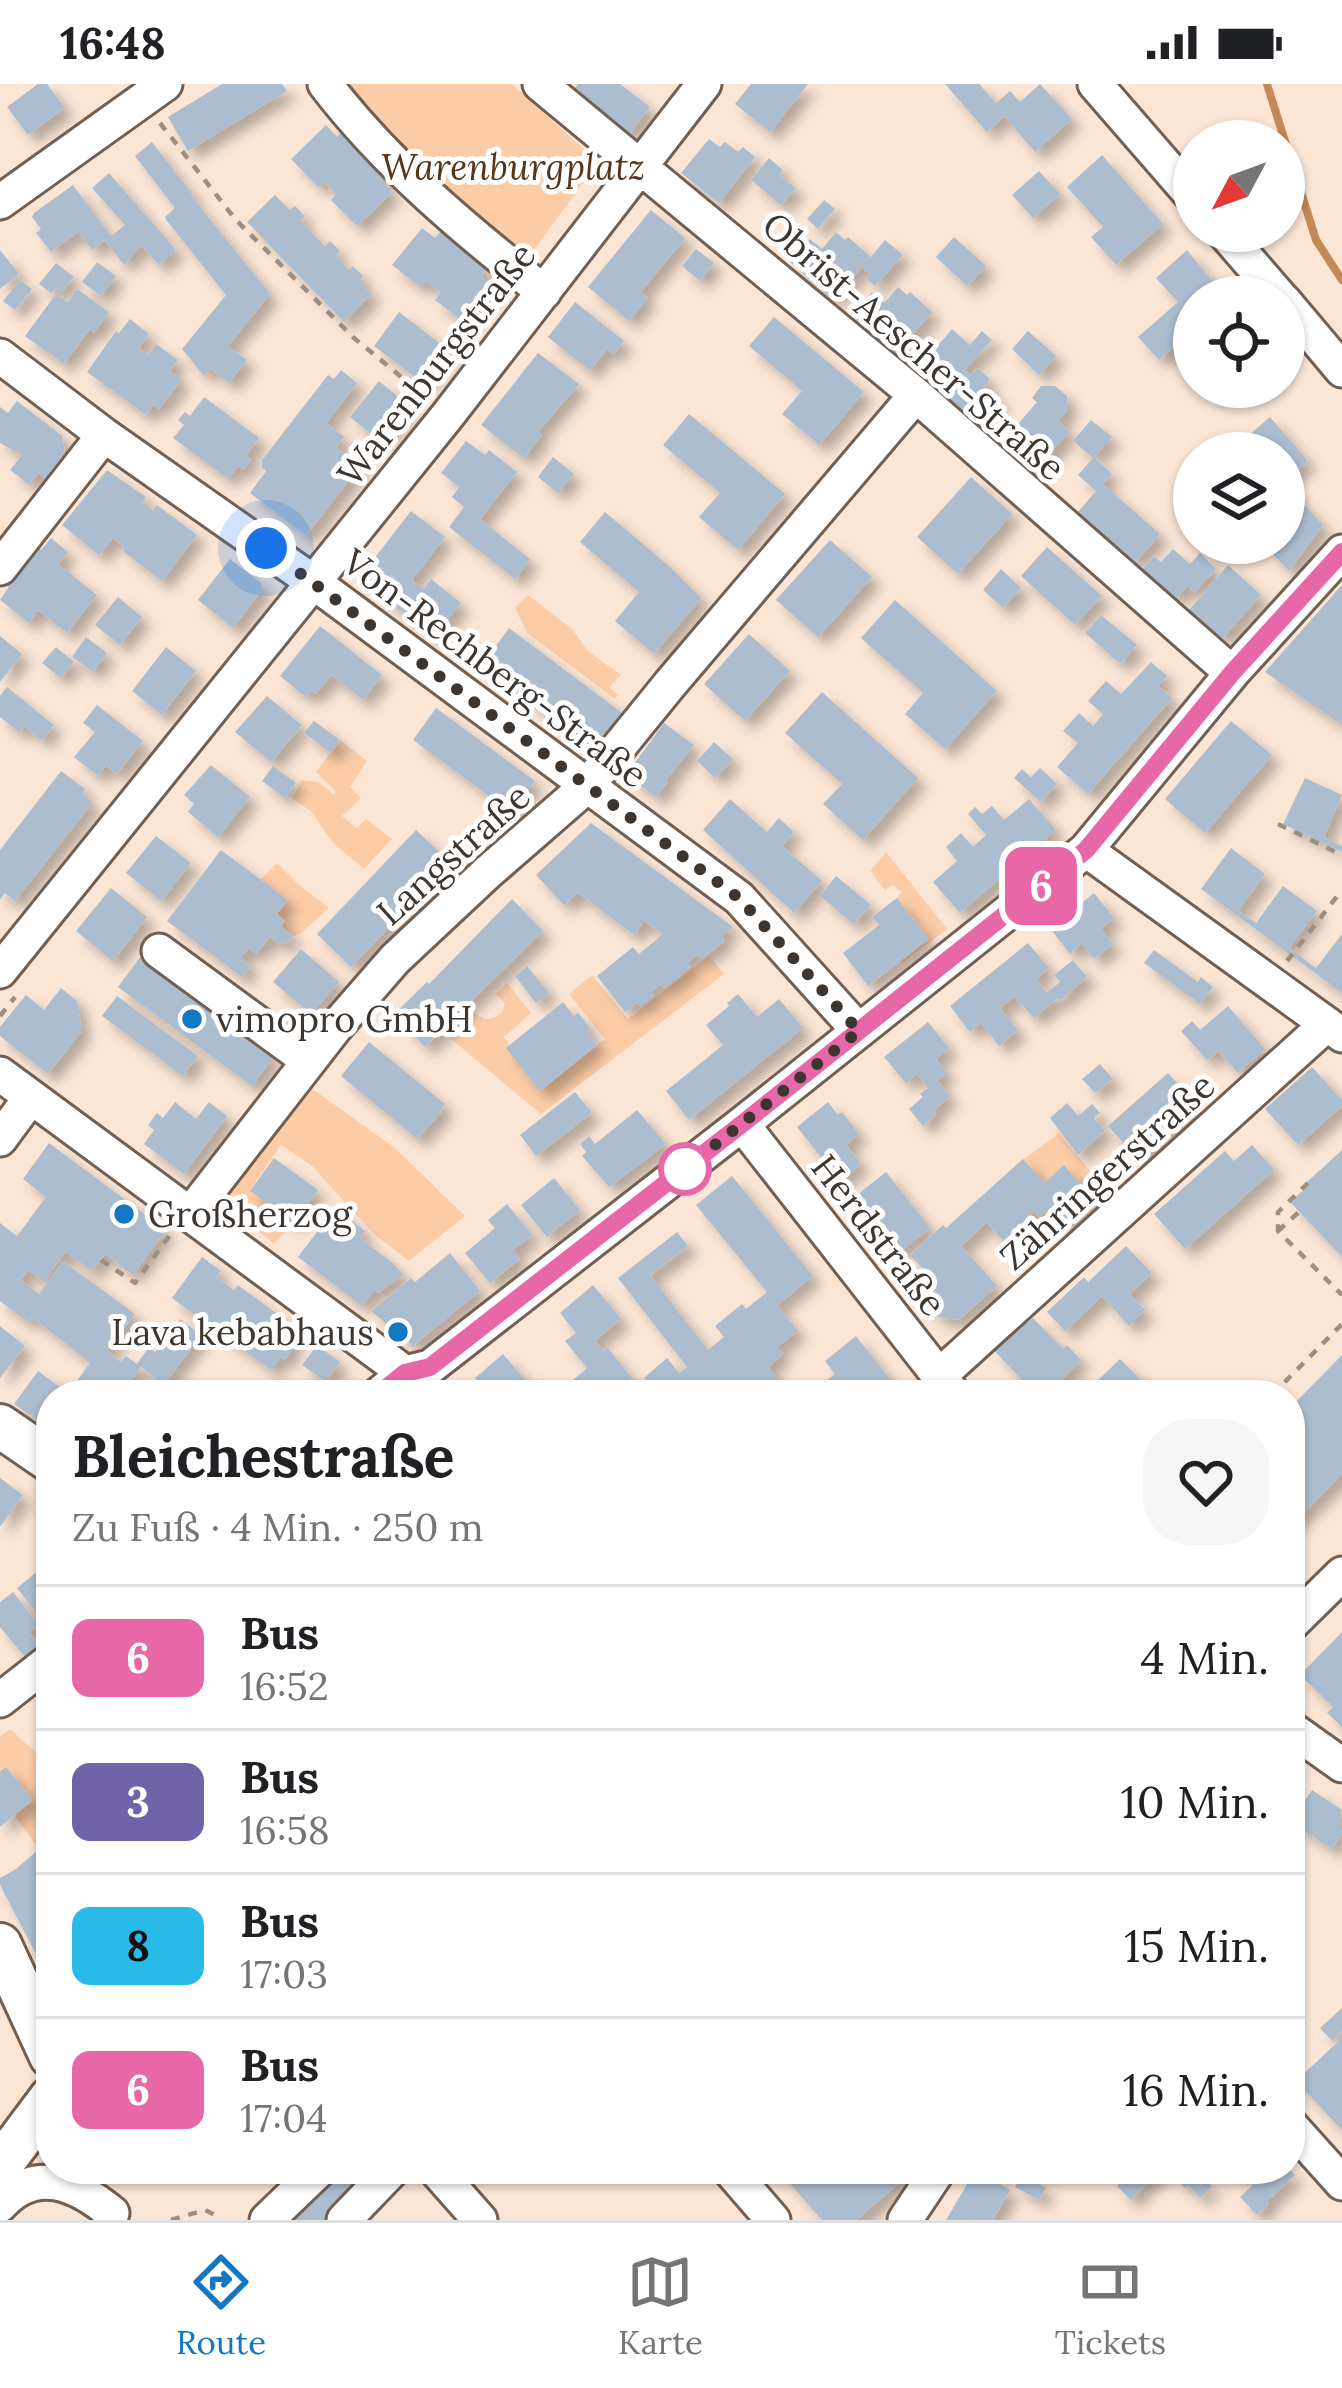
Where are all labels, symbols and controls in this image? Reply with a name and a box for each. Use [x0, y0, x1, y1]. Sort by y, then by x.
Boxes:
text: 16:48 [60, 14, 166, 71]
north arrow [1173, 120, 1305, 252]
map controls [1173, 120, 1305, 564]
park label: Warenburgplatz [381, 144, 645, 190]
street label: Obrist-Aescher-Straße [753, 202, 1075, 490]
street label: Warenburgstraße [327, 233, 545, 495]
button: locate [1173, 276, 1305, 408]
button: layers [1173, 432, 1305, 564]
your location [236, 518, 296, 578]
street label: Von-Rechberg-Straße [333, 538, 656, 798]
street label: Langstraße [367, 773, 539, 935]
line badge: 6 [1002, 847, 1080, 925]
text: 6 [1029, 859, 1053, 913]
place label: vimopro GmbH [216, 996, 473, 1042]
marker: vimopro GmbH [179, 1006, 205, 1032]
street label: Zähringerstraße [990, 1063, 1224, 1279]
unlabelled marker [660, 1144, 710, 1194]
street label: Herdstraße [802, 1145, 956, 1325]
place label: Großherzog [148, 1191, 353, 1237]
marker: Großherzog [111, 1201, 137, 1227]
place label: Lava kebabhaus [111, 1309, 374, 1355]
marker: Lava kebabhaus [385, 1319, 411, 1345]
button: heart [1143, 1419, 1269, 1545]
text: Bleichestraße [72, 1420, 455, 1493]
text: Zu Fuß · 4 Min. · 250 m [72, 1502, 484, 1552]
text: Bus [240, 1604, 319, 1661]
text: 4 Min. [1140, 1629, 1269, 1686]
text: 6 [126, 1631, 150, 1685]
text: 16:52 [240, 1661, 329, 1711]
text: Bus [240, 1748, 319, 1805]
text: 10 Min. [1120, 1773, 1269, 1830]
text: 3 [126, 1775, 150, 1829]
text: 16:58 [240, 1805, 330, 1855]
text: Bus [240, 1892, 319, 1949]
text: 15 Min. [1124, 1917, 1269, 1974]
text: 8 [126, 1919, 150, 1973]
text: 17:03 [240, 1949, 328, 1999]
text: Bus [240, 2036, 319, 2093]
text: 16 Min. [1122, 2061, 1269, 2118]
text: 6 [126, 2063, 150, 2117]
text: 17:04 [240, 2093, 327, 2143]
tab: Route [176, 2249, 266, 2363]
tab: Karte [618, 2249, 703, 2363]
tab: Tickets [1055, 2249, 1166, 2363]

